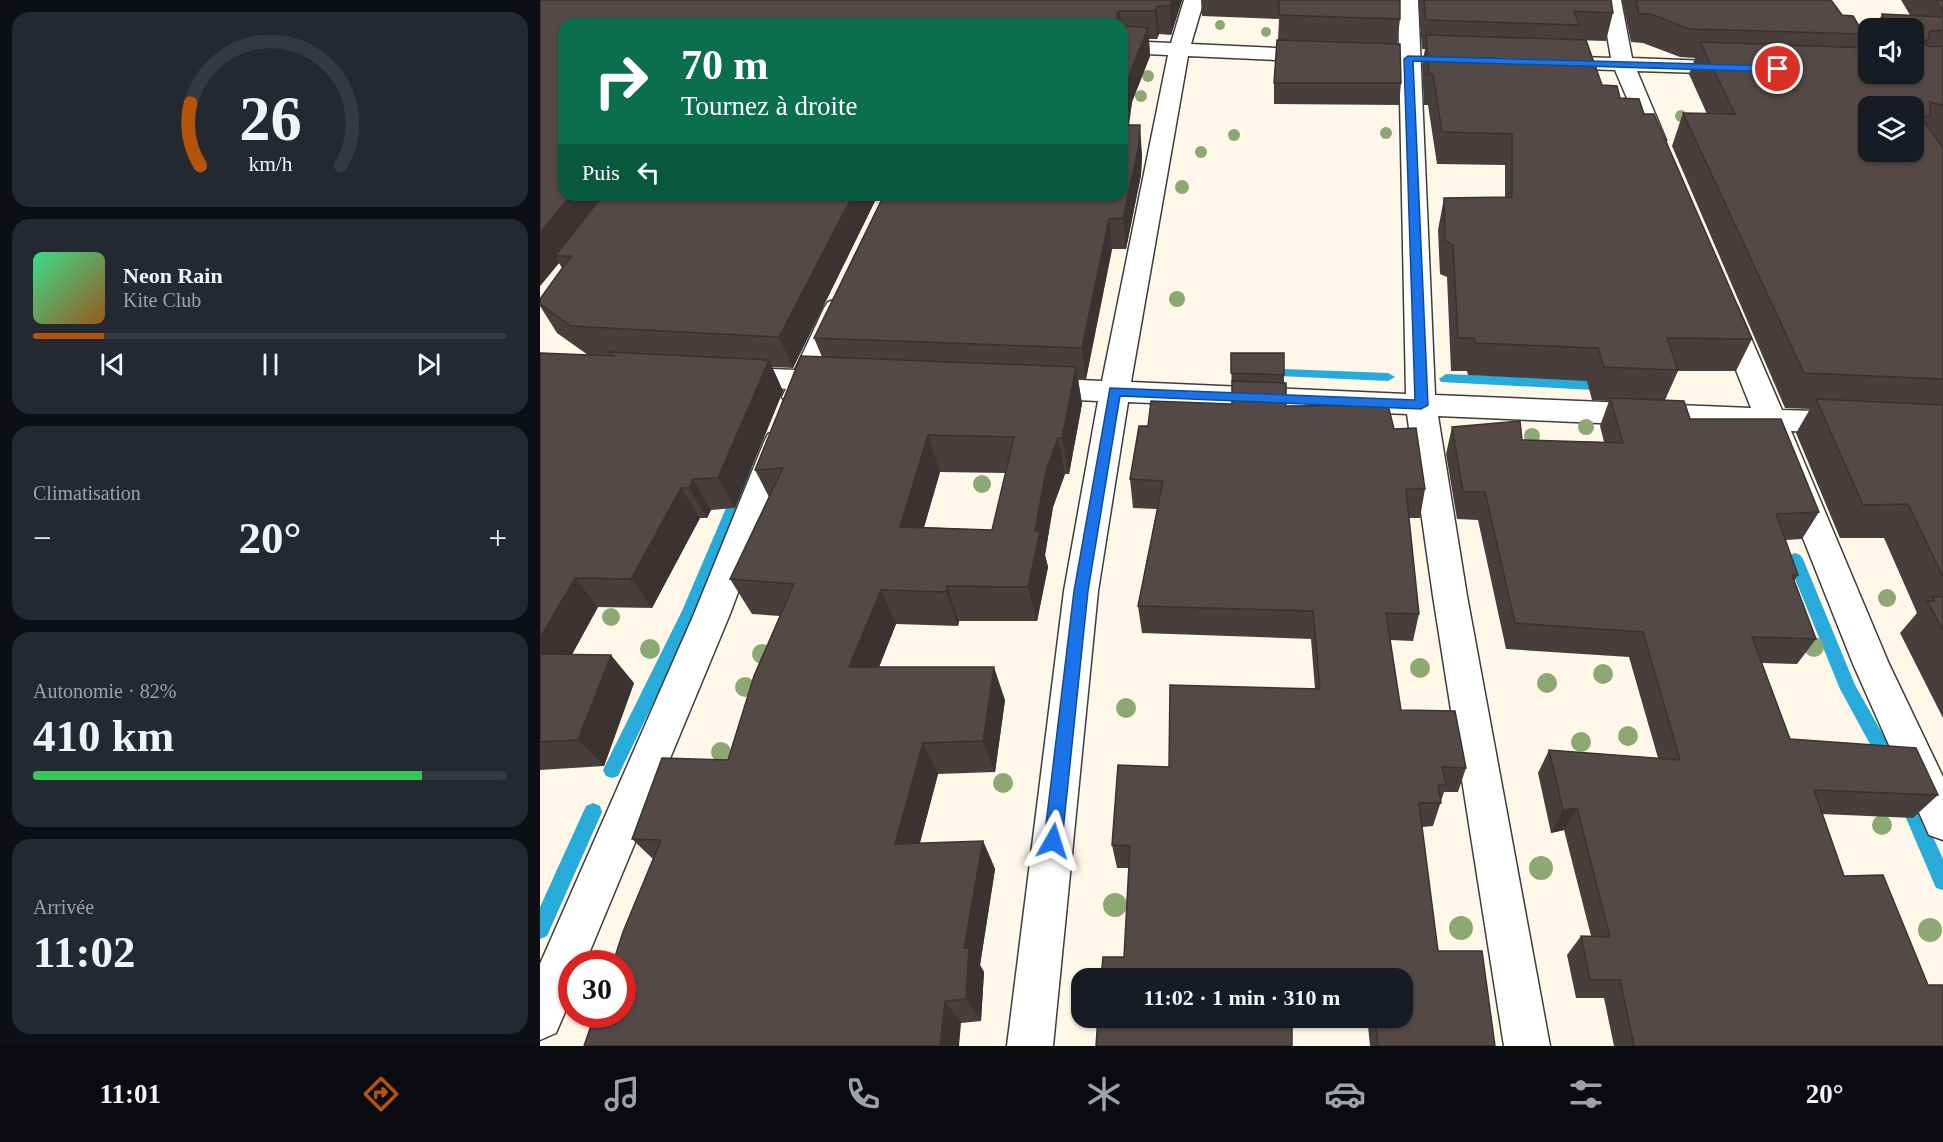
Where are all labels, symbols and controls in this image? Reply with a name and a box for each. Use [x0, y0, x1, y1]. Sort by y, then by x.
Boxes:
map controls [1858, 18, 1924, 162]
button: sound [1858, 18, 1924, 84]
icon: right [582, 42, 660, 120]
text: 70 m [681, 42, 769, 88]
pin [1752, 43, 1803, 94]
icon: arrive [1761, 52, 1794, 85]
text: 26 [239, 85, 301, 154]
text: Tournez à droite [681, 91, 858, 121]
button: layers [1858, 96, 1924, 162]
text: km/h [248, 153, 292, 177]
icon: left [632, 156, 665, 189]
text: Puis [582, 160, 620, 185]
text: Neon Rain [123, 263, 223, 288]
text: Kite Club [123, 289, 201, 311]
icon: previous [96, 348, 129, 381]
icon: pause [254, 348, 287, 381]
icon: next [412, 348, 445, 381]
text: Climatisation [33, 482, 141, 504]
text: 20° [239, 513, 302, 563]
text: − [33, 520, 52, 556]
text: + [488, 520, 507, 556]
text: Autonomie · 82% [33, 680, 176, 702]
text: 410 km [33, 711, 174, 761]
position arrow [1021, 809, 1085, 873]
text: Arrivée [33, 896, 94, 918]
text: 11:02 [33, 927, 136, 977]
speed limit sign: 30 [558, 950, 636, 1028]
text: 11:02 · 1 min · 310 m [1144, 985, 1340, 1010]
icon: directions [360, 1073, 402, 1115]
icon: music [601, 1073, 643, 1115]
icon: phone [842, 1073, 884, 1115]
icon: climate [1083, 1073, 1125, 1115]
icon: car [1324, 1073, 1366, 1115]
icon: filters [1565, 1073, 1607, 1115]
text: 11:01 [99, 1079, 161, 1109]
text: 20° [1806, 1079, 1843, 1109]

